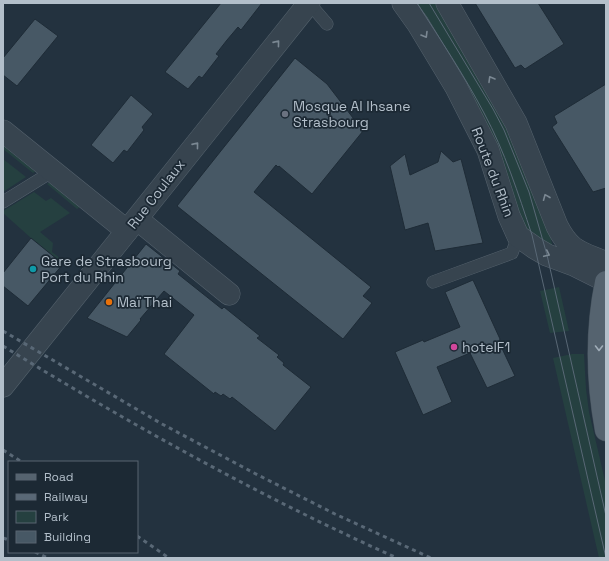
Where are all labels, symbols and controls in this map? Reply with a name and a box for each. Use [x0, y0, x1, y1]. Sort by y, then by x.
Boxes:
one-way arrow [421, 31, 428, 38]
one-way arrow [272, 40, 279, 47]
one-way arrow [488, 76, 495, 83]
place label: Mosque Al Ihsane Strasbourg [293, 97, 411, 131]
marker: Mosque Al Ihsane Strasbourg [280, 109, 290, 119]
street label: Route du Rhin [468, 125, 518, 219]
one-way arrow [191, 142, 198, 149]
street label: Rue Coulaux [123, 155, 189, 233]
one-way arrow [542, 193, 550, 200]
one-way arrow [542, 249, 550, 257]
place label: Gare de Strasbourg Port du Rhin [41, 252, 172, 286]
marker: Gare de Strasbourg Port du Rhin [28, 264, 38, 274]
place label: Maï Thai [117, 293, 172, 311]
marker: Maï Thai [104, 297, 114, 307]
place label: hotelF1 [462, 338, 510, 356]
marker: hotelF1 [449, 342, 459, 352]
one-way arrow [595, 345, 603, 351]
legend [8, 461, 138, 553]
text: Road [44, 469, 73, 485]
text: Railway [44, 489, 88, 505]
text: Park [44, 509, 69, 525]
text: Building [44, 529, 91, 545]

